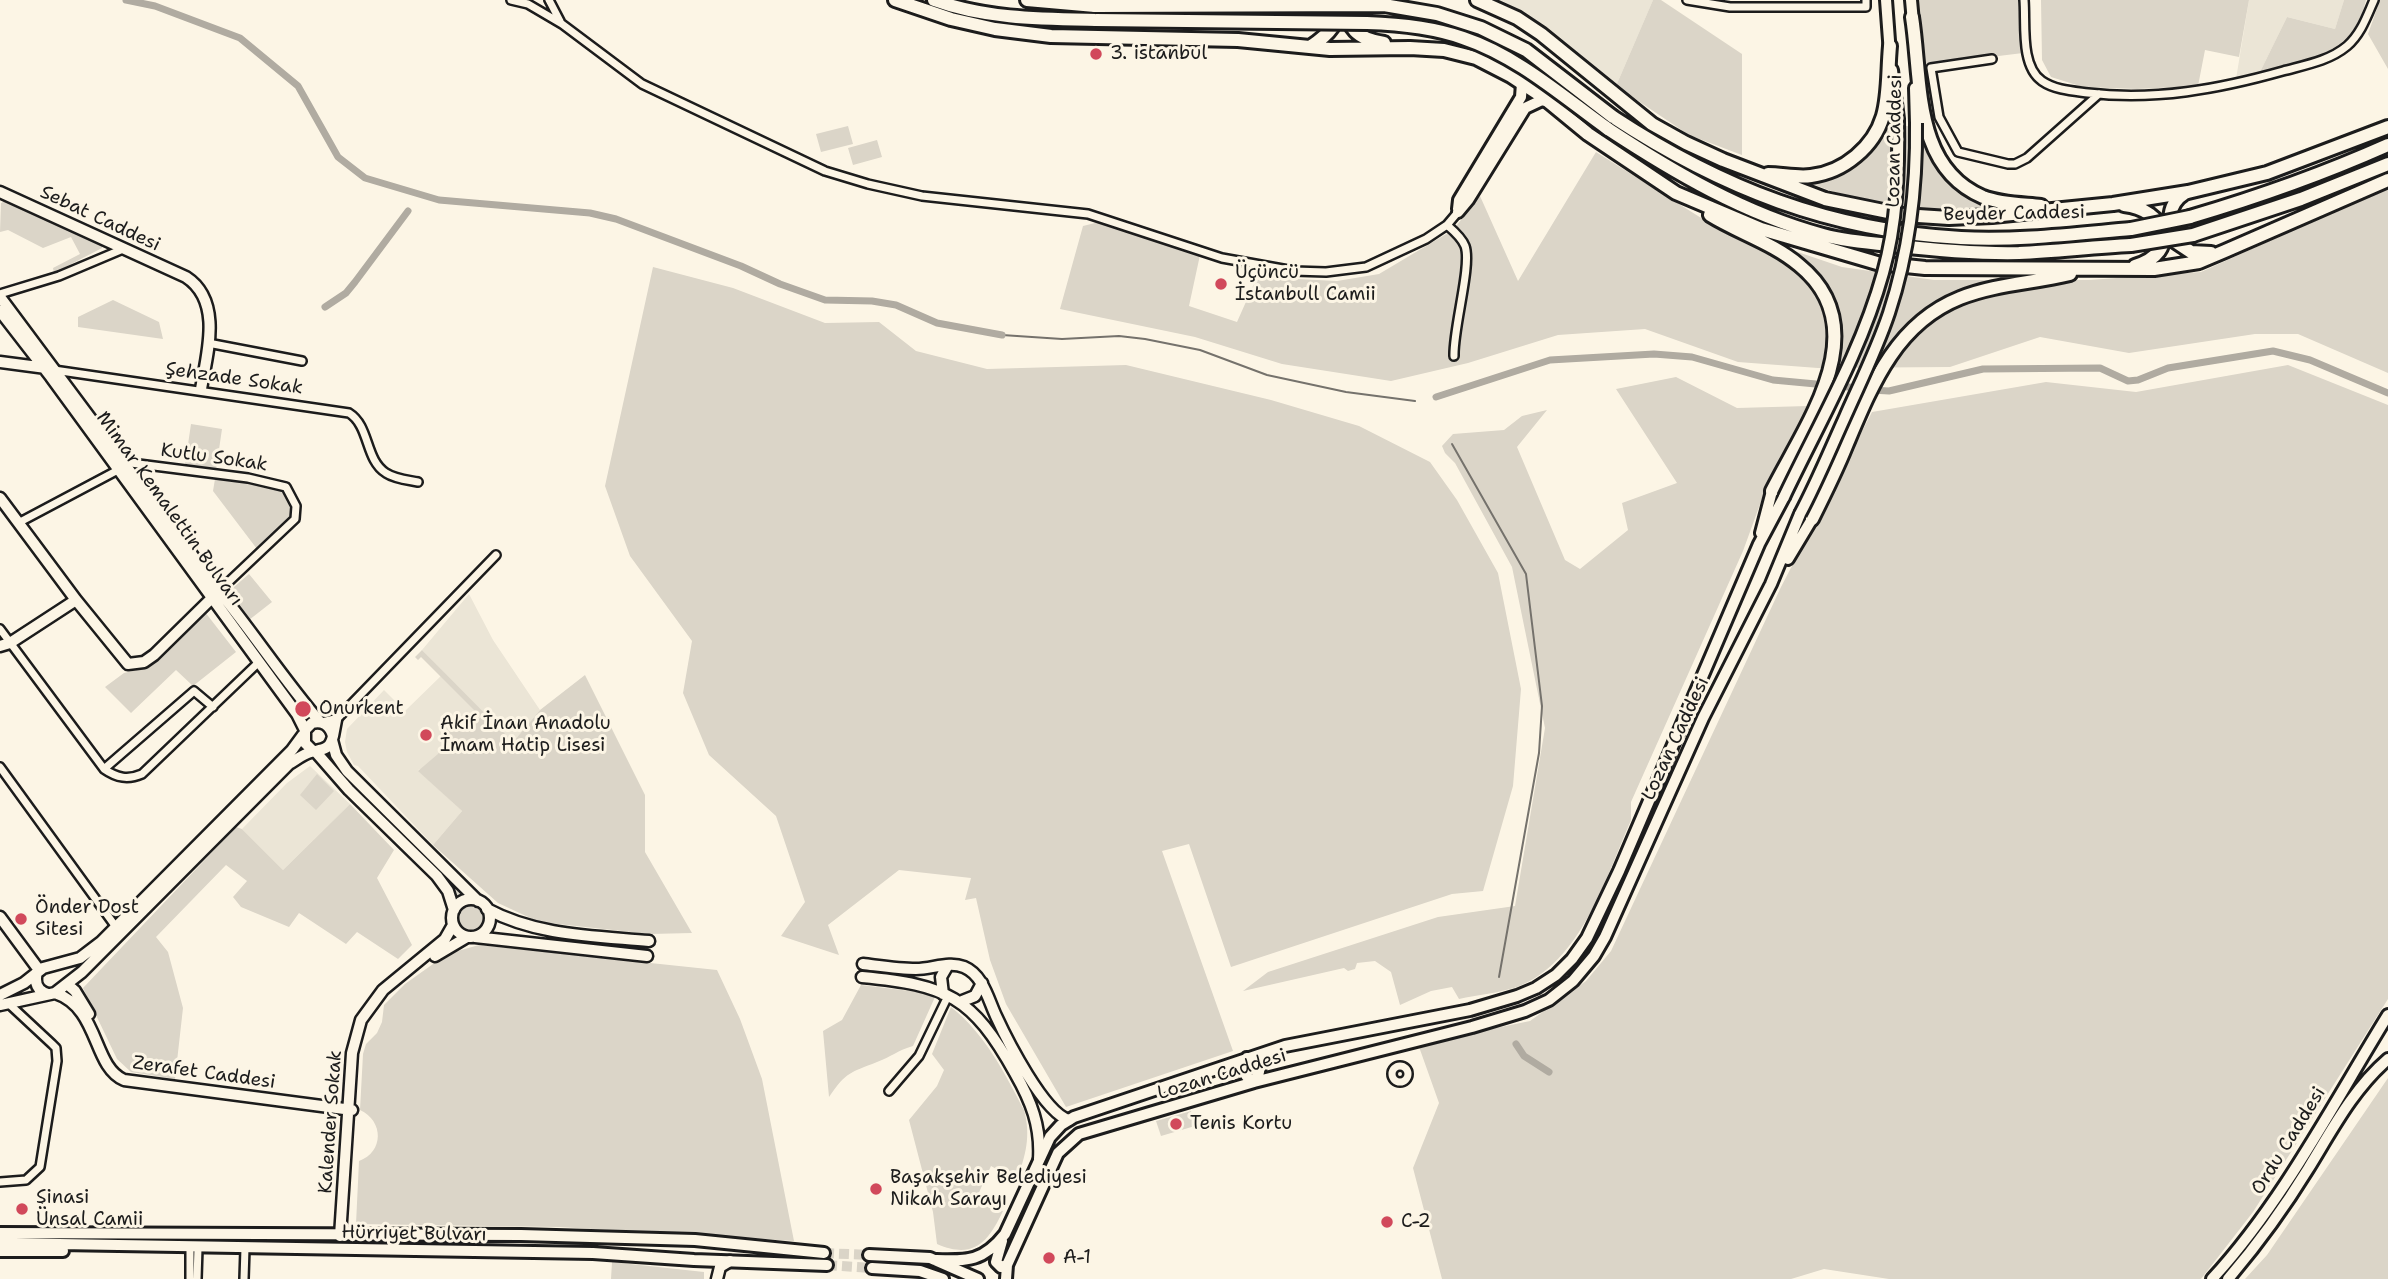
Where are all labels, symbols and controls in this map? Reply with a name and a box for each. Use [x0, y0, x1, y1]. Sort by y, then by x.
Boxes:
place label: 3. istanbul [1110, 43, 1207, 65]
marker: 3. istanbul [1088, 46, 1104, 62]
street label: Lozan Caddesi [1882, 74, 1908, 208]
street label: Sebat Caddesi [36, 181, 164, 257]
street label: Beyder Caddesi [1943, 201, 2085, 227]
place label: Üçüncü İstanbull Camii [1235, 262, 1376, 306]
marker: Üçüncü İstanbull Camii [1213, 276, 1229, 292]
street label: Şehzade Sokak [164, 358, 304, 400]
street label: Mimar Kemalettin Bulvarı [91, 407, 247, 611]
street label: Kutlu Sokak [159, 439, 269, 477]
street label: Lozan Caddesi [1637, 674, 1715, 804]
place label: Onurkent [319, 698, 404, 720]
marker: Onurkent [293, 699, 313, 719]
place label: Akif İnan Anadolu İmam Hatip Lisesi [440, 713, 611, 757]
marker: Akif İnan Anadolu İmam Hatip Lisesi [418, 727, 434, 743]
place label: Önder Dost Sitesi [35, 897, 139, 941]
marker: Önder Dost Sitesi [13, 911, 29, 927]
street label: Lozan Caddesi [1155, 1045, 1289, 1105]
street label: Kalender Sokak [315, 1050, 347, 1194]
street label: Zerafet Caddesi [131, 1052, 277, 1094]
street label: Ordu Caddesi [2247, 1083, 2331, 1199]
place label: Tenis Kortu [1190, 1113, 1292, 1135]
marker: Tenis Kortu [1168, 1116, 1184, 1132]
place label: Başakşehir Belediyesi Nikah Sarayı [890, 1167, 1087, 1211]
marker: Başakşehir Belediyesi Nikah Sarayı [868, 1181, 884, 1197]
place label: Şinasi Ünsal Camii [36, 1187, 143, 1231]
marker: Şinasi Ünsal Camii [14, 1201, 30, 1217]
place label: C-2 [1401, 1211, 1431, 1233]
marker: C-2 [1379, 1214, 1395, 1230]
street label: Hürriyet Bulvarı [341, 1221, 487, 1247]
place label: A-1 [1063, 1247, 1091, 1269]
marker: A-1 [1041, 1250, 1057, 1266]

